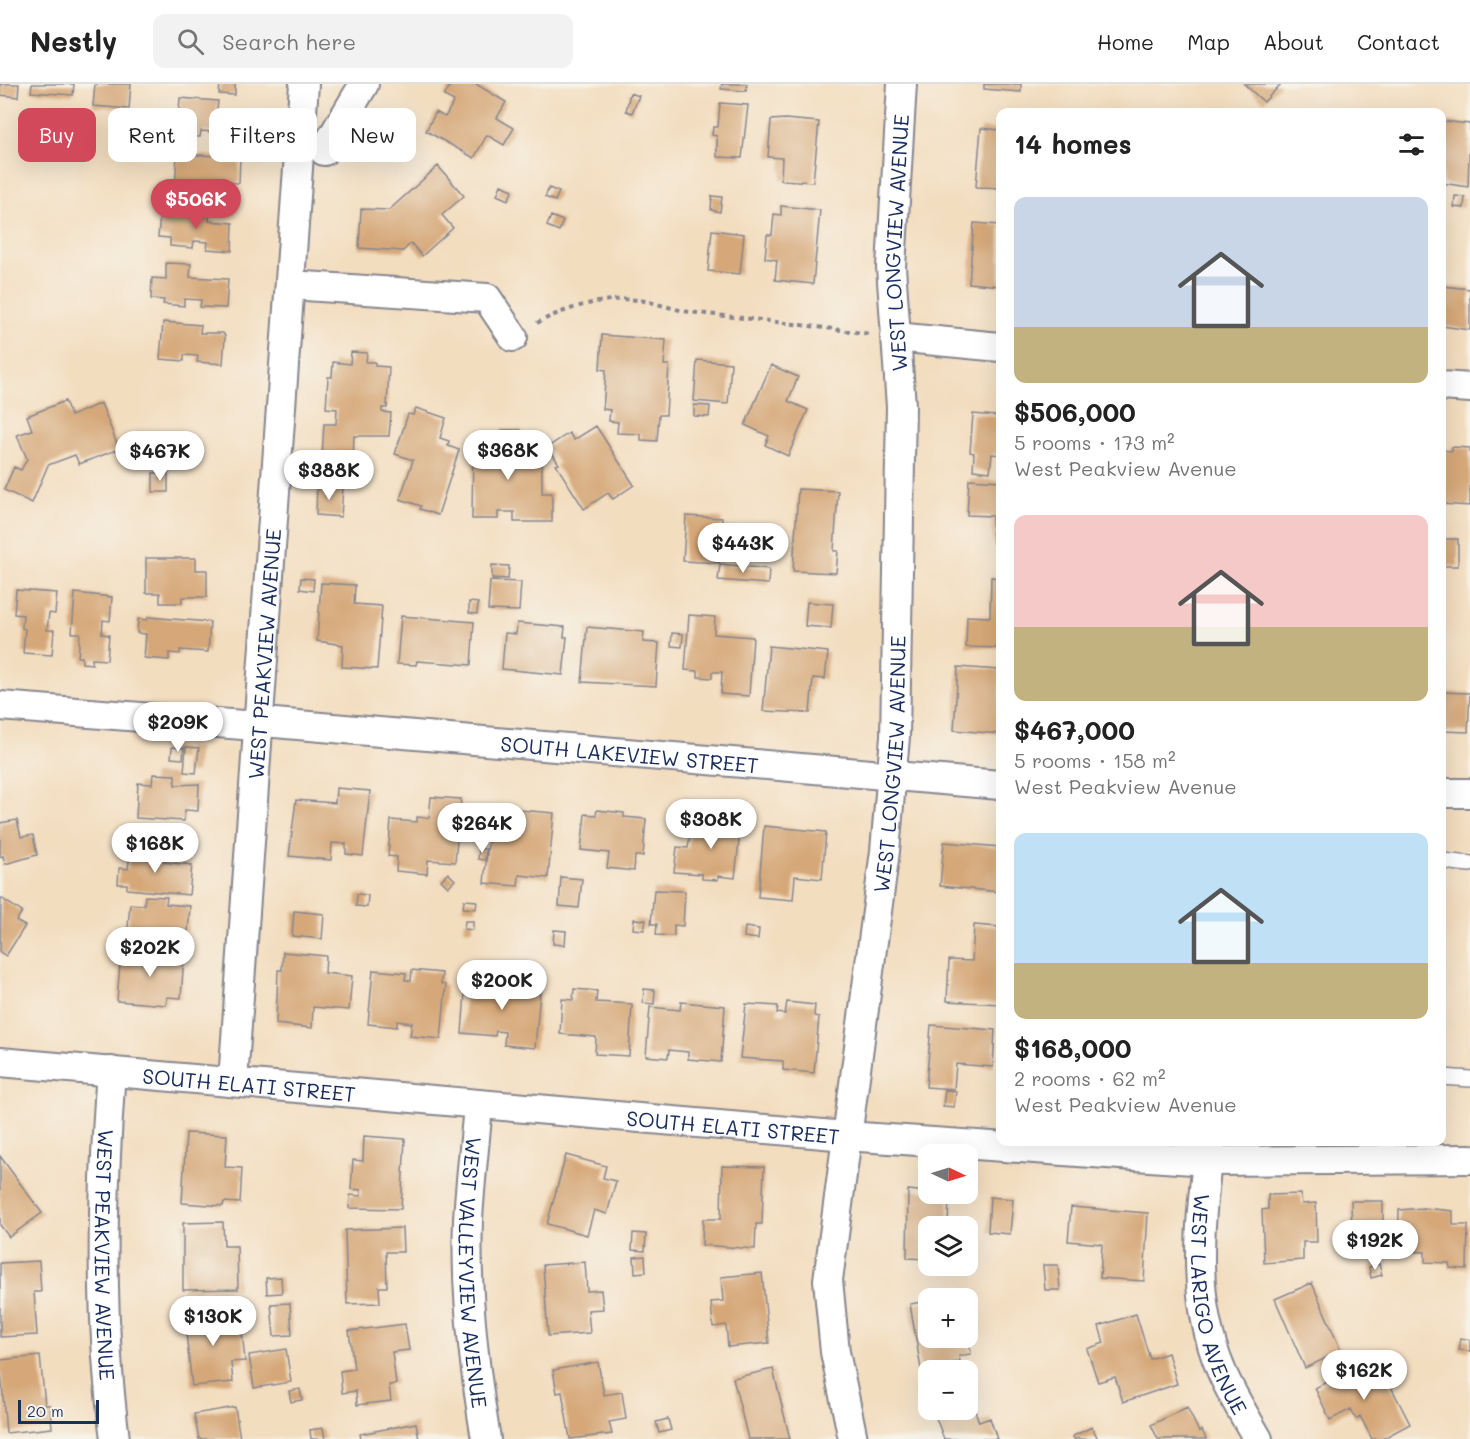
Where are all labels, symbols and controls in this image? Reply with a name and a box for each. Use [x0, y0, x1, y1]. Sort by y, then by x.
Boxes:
search box [153, 14, 573, 68]
text: Nestly [30, 23, 117, 59]
icon: search [174, 25, 207, 58]
text: Search here [222, 27, 356, 56]
text: Home [1097, 28, 1154, 55]
text: Map [1187, 28, 1230, 55]
text: About [1263, 28, 1324, 55]
text: Contact [1357, 28, 1440, 55]
chip: Buy [18, 108, 96, 162]
chip: Rent [108, 108, 197, 162]
chip: Filters [209, 108, 317, 162]
chip: New [329, 108, 416, 162]
street label: WEST LONGVIEW AVENUE [877, 113, 914, 372]
text: 14 homes [1014, 127, 1132, 161]
icon: filters [1395, 128, 1428, 161]
pin: $506K [154, 179, 238, 230]
text: $506K [165, 185, 227, 211]
icon: home [1167, 236, 1275, 344]
text: $506,000 [1014, 395, 1136, 429]
text: 5 rooms · 173 m² [1014, 429, 1175, 455]
pin: $368K [466, 430, 550, 481]
pin: $467K [118, 431, 202, 482]
text: $368K [477, 436, 539, 462]
text: $467K [129, 437, 191, 463]
pin: $388K [287, 450, 371, 501]
text: West Peakview Avenue [1014, 455, 1237, 481]
text: $388K [298, 456, 360, 482]
pin: $443K [701, 523, 785, 574]
street label: WEST PEAKVIEW AVENUE [241, 528, 286, 780]
text: $443K [712, 529, 774, 555]
icon: home [1167, 554, 1275, 662]
street label: WEST LONGVIEW AVENUE [866, 635, 910, 894]
pin: $209K [136, 702, 220, 753]
text: $209K [147, 708, 209, 734]
text: $467,000 [1014, 713, 1135, 747]
street label: SOUTH LAKEVIEW STREET [499, 729, 760, 778]
text: 5 rooms · 158 m² [1014, 747, 1176, 773]
text: West Peakview Avenue [1014, 773, 1237, 799]
pin: $308K [669, 799, 753, 850]
pin: $264K [440, 803, 524, 854]
text: $308K [680, 805, 742, 831]
text: $264K [451, 809, 513, 835]
pin: $168K [113, 823, 197, 874]
text: $168K [126, 829, 184, 855]
icon: home [1167, 872, 1275, 980]
pin: $202K [108, 927, 192, 978]
text: $202K [120, 933, 180, 959]
pin: $200K [460, 960, 544, 1011]
text: $200K [471, 966, 533, 992]
text: $168,000 [1014, 1031, 1132, 1065]
street label: SOUTH ELATI STREET [141, 1061, 357, 1107]
text: 2 rooms · 62 m² [1014, 1065, 1166, 1091]
text: West Peakview Avenue [1014, 1091, 1237, 1117]
street label: SOUTH ELATI STREET [625, 1103, 841, 1149]
street label: WEST PEAKVIEW AVENUE [90, 1128, 122, 1381]
street label: WEST VALLEYVIEW AVENUE [454, 1135, 494, 1410]
north arrow [918, 1144, 978, 1204]
map controls [918, 1144, 978, 1420]
street label: WEST LARIGO AVENUE [1186, 1193, 1254, 1419]
button: layers [918, 1216, 978, 1276]
pin: $192K [1333, 1220, 1417, 1271]
text: $192K [1346, 1226, 1404, 1252]
button: + [918, 1288, 978, 1348]
pin: $130K [171, 1296, 255, 1347]
text: $130K [183, 1302, 243, 1328]
pin: $162K [1322, 1350, 1406, 1401]
text: $162K [1335, 1356, 1393, 1382]
button: − [918, 1360, 978, 1420]
scale bar [18, 1397, 99, 1424]
text: 20 m [27, 1400, 64, 1421]

